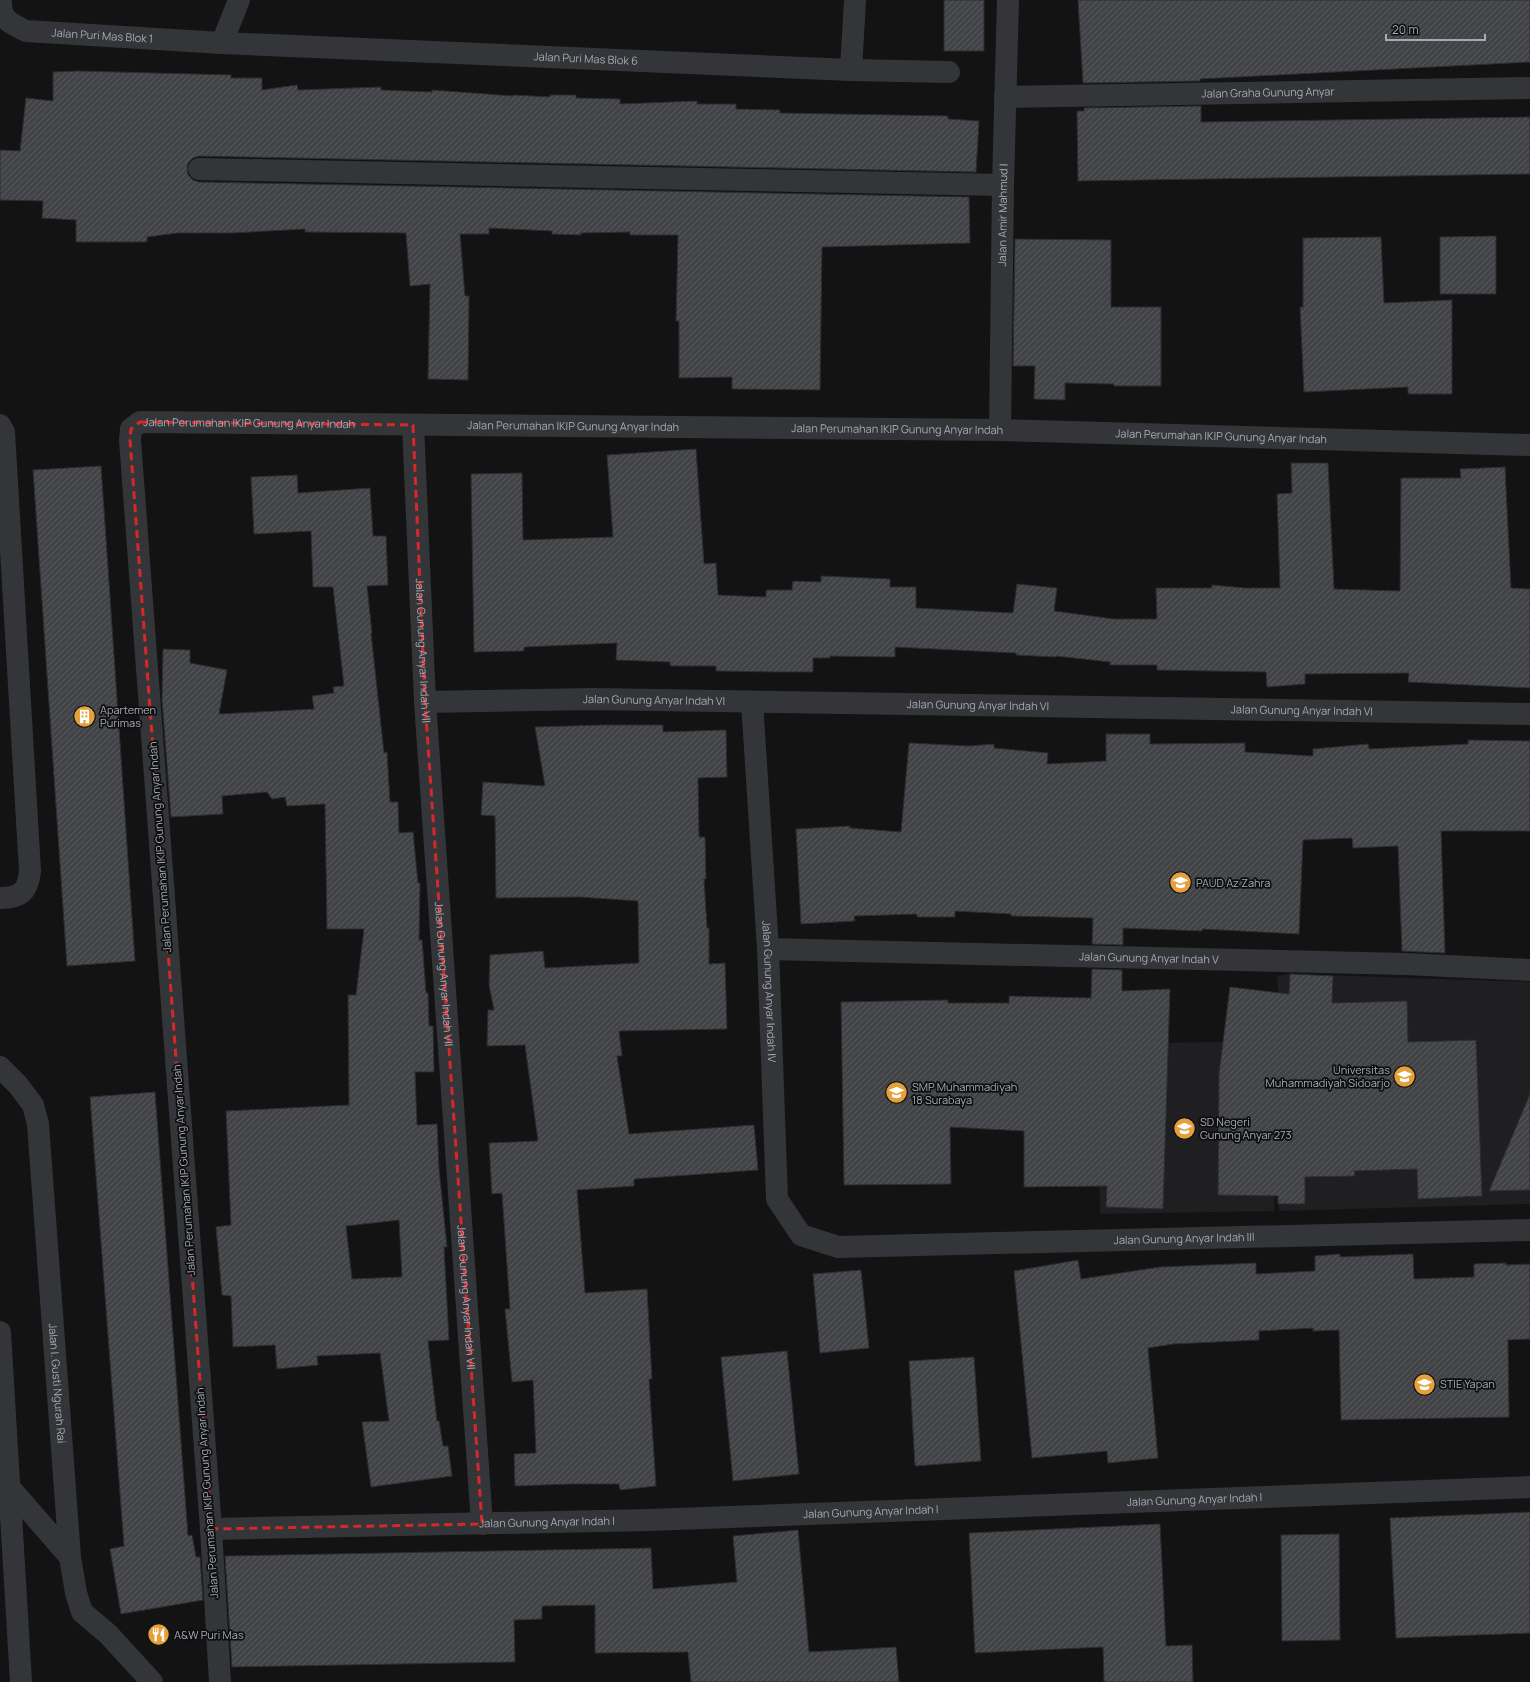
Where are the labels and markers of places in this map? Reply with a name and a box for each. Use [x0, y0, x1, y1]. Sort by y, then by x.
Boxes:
place label: Apartemen Purimas [100, 702, 156, 730]
building icon: Apartemen Purimas [71, 703, 97, 729]
school or university icon: PAUD Az Zahra [1167, 870, 1193, 896]
place label: PAUD Az Zahra [1196, 875, 1270, 890]
place label: Universitas Muhammadiyah Sidoarjo [1266, 1062, 1390, 1090]
school or university icon: Universitas Muhammadiyah Sidoarjo [1392, 1063, 1418, 1089]
place label: SMP Muhammadiyah 18 Surabaya [912, 1079, 1017, 1107]
school or university icon: SMP Muhammadiyah 18 Surabaya [883, 1080, 909, 1106]
place label: SD Negeri Gunung Anyar 273 [1200, 1114, 1292, 1142]
school or university icon: SD Negeri Gunung Anyar 273 [1172, 1115, 1198, 1141]
school or university icon: STIE Yapan [1412, 1371, 1438, 1397]
place label: STIE Yapan [1440, 1376, 1495, 1391]
restaurant icon: A&W Puri Mas [145, 1622, 171, 1648]
place label: A&W Puri Mas [174, 1627, 244, 1642]

